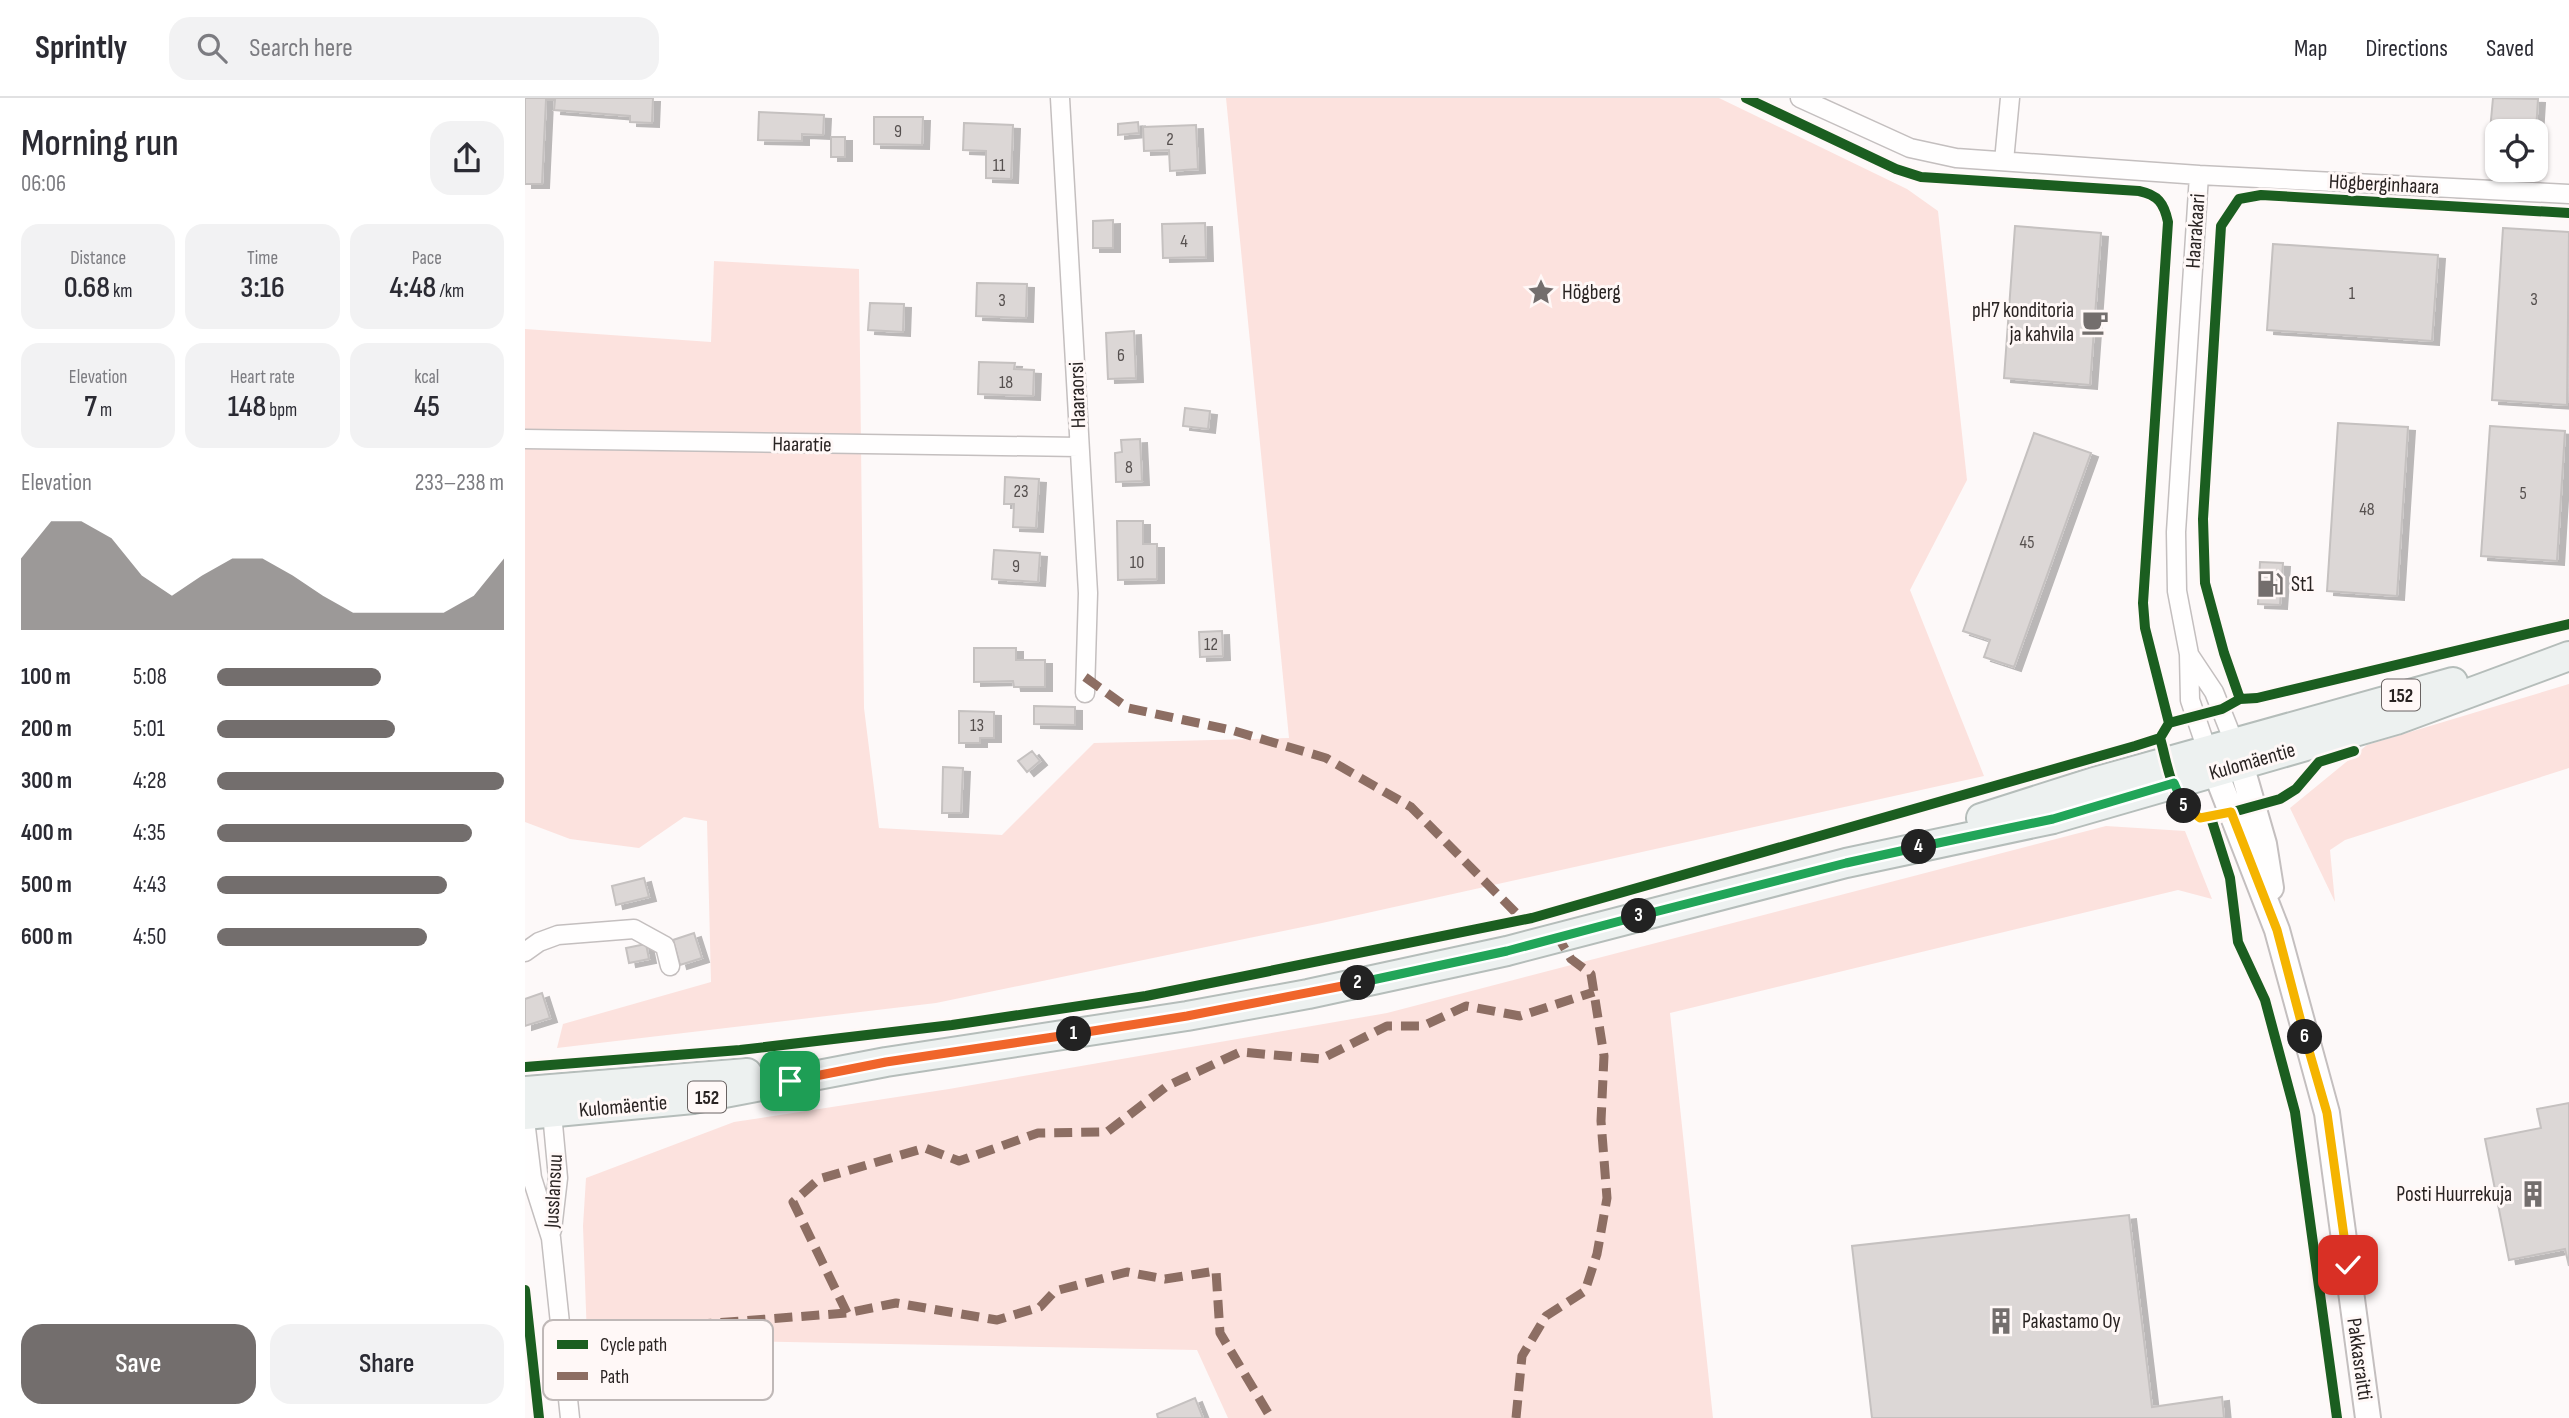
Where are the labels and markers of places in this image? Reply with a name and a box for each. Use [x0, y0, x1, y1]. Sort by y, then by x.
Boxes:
place icon: Högberg [1526, 277, 1556, 307]
place label: Högberg [1562, 280, 1621, 305]
place label: pH7 konditoria ja kahvila [1972, 298, 2074, 347]
cafe icon: pH7 konditoria ja kahvila [2080, 307, 2110, 337]
fuel station icon: St1 [2255, 569, 2285, 599]
place label: St1 [2291, 572, 2315, 597]
pin: 5 [2167, 788, 2201, 824]
pin: 4 [1901, 830, 1937, 864]
pin: 3 [1621, 898, 1657, 934]
pin: 2 [1341, 966, 1375, 1001]
pin: 1 [1057, 1016, 1091, 1052]
pin: 6 [2287, 1020, 2323, 1054]
pin [760, 1051, 820, 1111]
building icon: Posti Huurrekuja [2518, 1179, 2548, 1209]
place label: Posti Huurrekuja [2396, 1182, 2512, 1207]
pin [2318, 1235, 2378, 1295]
building icon: Pakastamo Oy [1986, 1306, 2016, 1336]
place label: Pakastamo Oy [2022, 1309, 2121, 1334]

